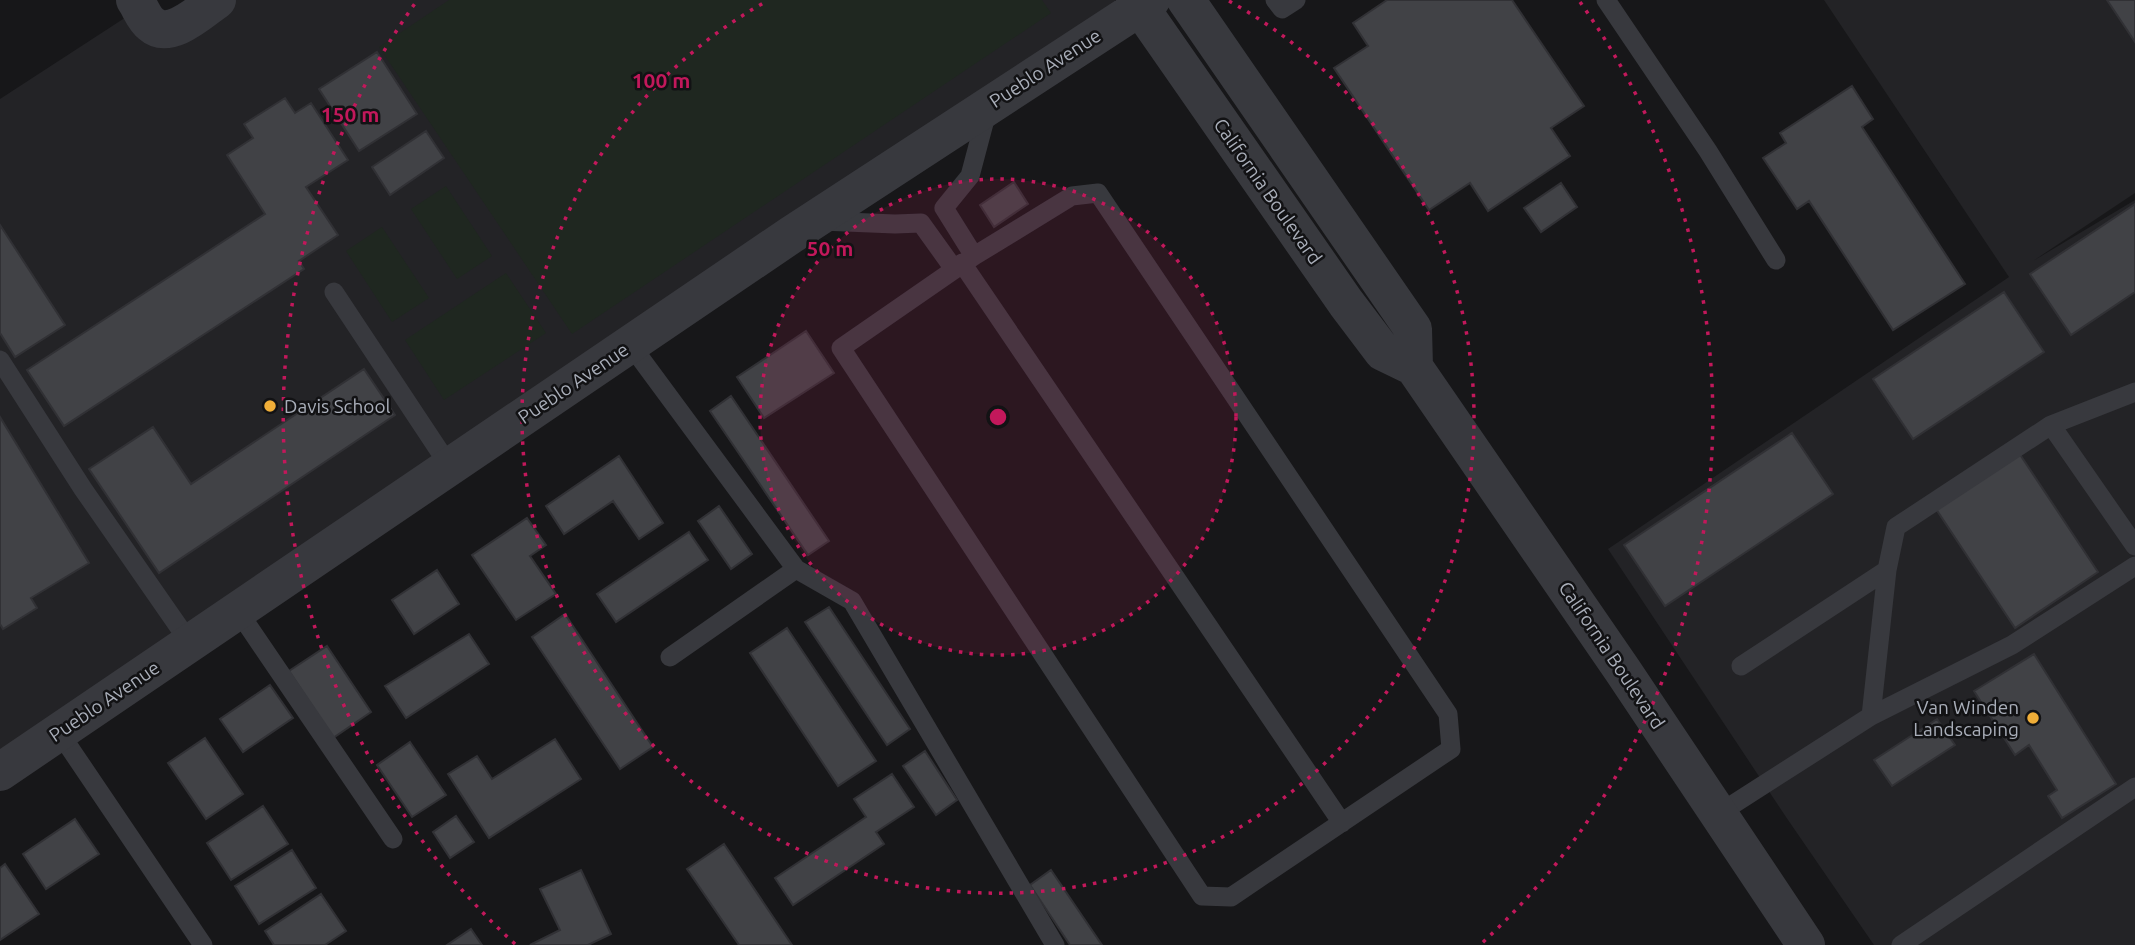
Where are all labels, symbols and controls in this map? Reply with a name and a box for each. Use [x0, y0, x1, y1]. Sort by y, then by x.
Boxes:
street label: Pueblo Avenue [985, 24, 1105, 112]
text: 100 m [632, 68, 690, 92]
text: 150 m [321, 102, 379, 126]
street label: California Boulevard [1209, 114, 1327, 268]
text: 50 m [807, 236, 853, 260]
street label: Pueblo Avenue [514, 338, 632, 428]
place label: Davis School [284, 395, 391, 417]
marker: Davis School [262, 398, 278, 414]
centre of rings [986, 405, 1010, 429]
street label: California Boulevard [1555, 577, 1669, 733]
street label: Pueblo Avenue [45, 656, 163, 746]
place label: Van Winden Landscaping [1913, 696, 2019, 740]
marker: Van Winden Landscaping [2025, 710, 2041, 726]

